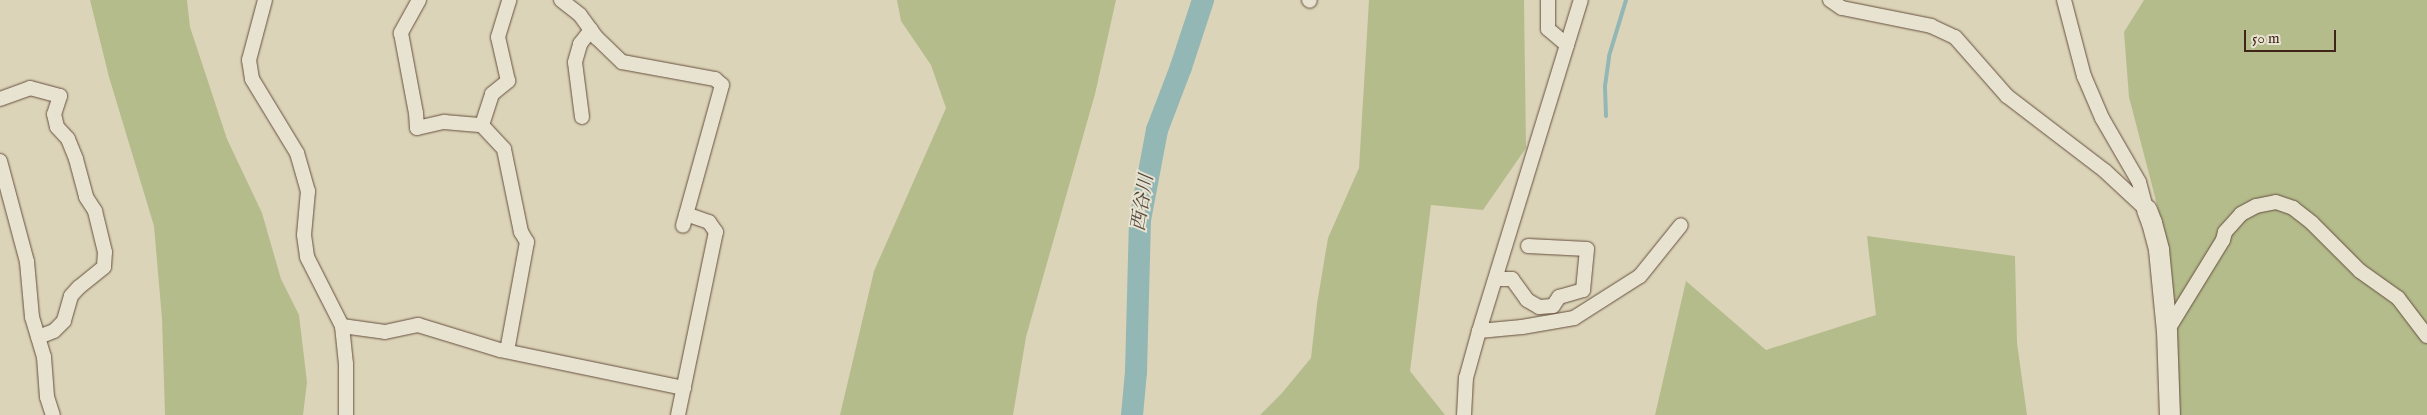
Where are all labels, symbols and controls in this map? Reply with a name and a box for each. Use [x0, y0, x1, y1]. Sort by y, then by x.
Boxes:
scale bar [2247, 20, 2340, 52]
text: 50 m [2252, 29, 2280, 48]
water label: 西谷川 [1128, 173, 1160, 233]

